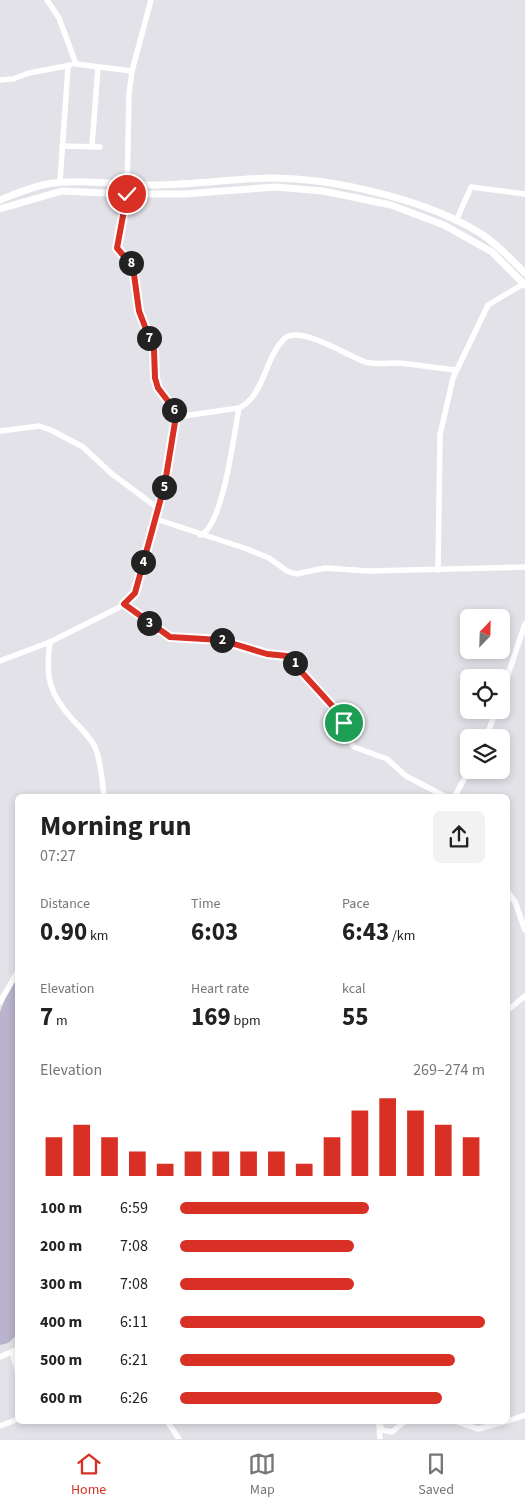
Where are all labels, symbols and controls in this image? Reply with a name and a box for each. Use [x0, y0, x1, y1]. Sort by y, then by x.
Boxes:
pin [106, 173, 148, 215]
icon: check [113, 180, 141, 208]
pin: 8 [118, 250, 144, 276]
text: 8 [128, 253, 135, 273]
pin: 7 [136, 326, 162, 350]
text: 7 [146, 328, 153, 348]
pin: 6 [162, 398, 186, 422]
text: 6 [171, 400, 178, 420]
pin: 5 [152, 474, 176, 500]
text: 5 [161, 477, 168, 497]
pin: 4 [130, 550, 156, 574]
text: 4 [140, 552, 147, 572]
north arrow [460, 609, 510, 659]
map controls [460, 609, 510, 779]
pin: 3 [136, 610, 162, 636]
text: 3 [146, 613, 153, 633]
pin: 2 [210, 628, 234, 652]
text: 2 [219, 630, 226, 650]
pin: 1 [282, 650, 308, 676]
text: 1 [292, 653, 299, 673]
button: locate [460, 669, 510, 719]
pin [323, 702, 365, 744]
icon: arrive [330, 709, 358, 737]
button: layers [460, 729, 510, 779]
text: Morning run [40, 806, 191, 846]
button: share [433, 811, 485, 863]
text: 07:27 [40, 845, 76, 867]
text: Distance [40, 894, 90, 914]
text: Time [191, 894, 221, 914]
text: Pace [342, 894, 369, 914]
text: 0.90 [40, 914, 87, 950]
text: 6:03 [191, 914, 238, 950]
text: 6:43 [342, 914, 389, 950]
text: km [87, 926, 108, 946]
text: /km [389, 926, 415, 946]
text: Elevation [40, 979, 95, 999]
text: Heart rate [191, 979, 249, 999]
text: kcal [342, 979, 366, 999]
text: 7 [40, 999, 53, 1035]
text: 169 [191, 999, 231, 1035]
text: 55 [342, 999, 368, 1035]
text: m [53, 1011, 68, 1031]
text: bpm [231, 1011, 261, 1031]
text: Elevation [40, 1059, 102, 1081]
text: 269–274 m [413, 1059, 485, 1081]
text: 100 m [40, 1197, 82, 1219]
text: 6:59 [120, 1197, 148, 1219]
text: 200 m [40, 1235, 82, 1257]
text: 7:08 [120, 1235, 148, 1257]
text: 300 m [40, 1273, 82, 1295]
text: 7:08 [120, 1273, 148, 1295]
text: 400 m [40, 1311, 82, 1333]
text: 6:11 [120, 1311, 148, 1333]
text: 500 m [40, 1349, 82, 1371]
text: 6:21 [120, 1349, 148, 1371]
text: 600 m [40, 1387, 82, 1409]
text: 6:26 [120, 1387, 148, 1409]
tab: Home [71, 1450, 106, 1500]
tab: Map [248, 1450, 276, 1500]
tab: Saved [418, 1450, 454, 1500]

